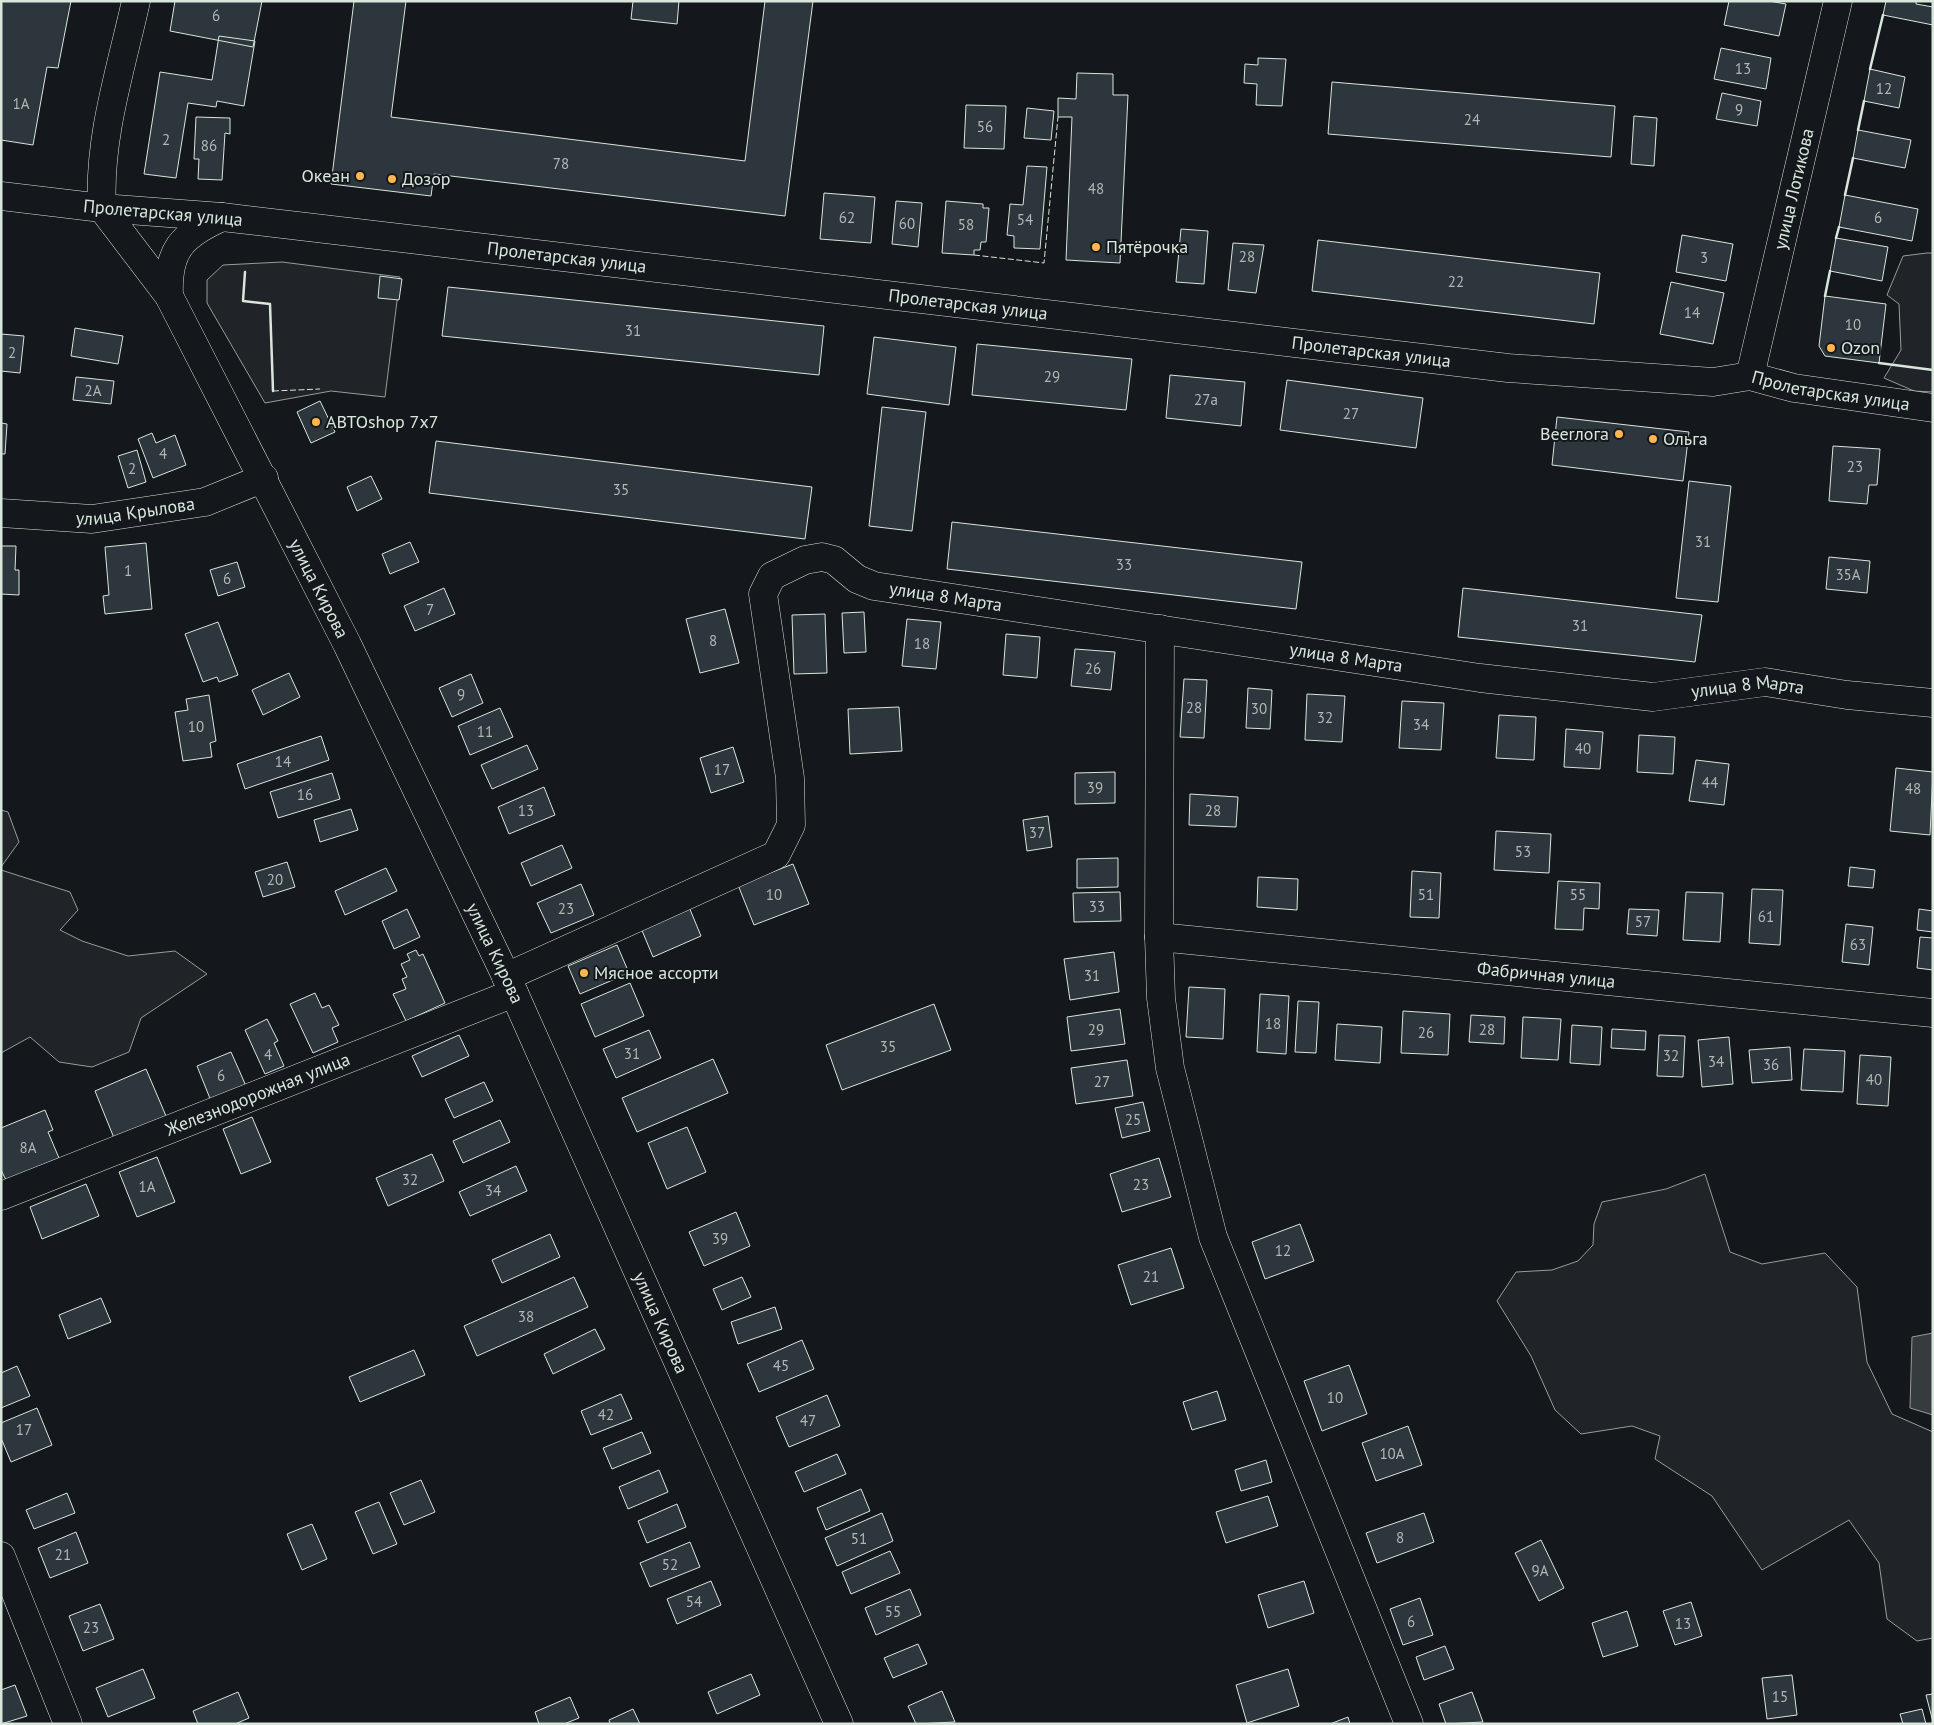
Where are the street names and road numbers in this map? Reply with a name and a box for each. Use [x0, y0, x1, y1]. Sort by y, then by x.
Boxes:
street label: улица Лотикова [1768, 126, 1819, 252]
street label: Пролетарская улица [82, 194, 244, 231]
street label: Пролетарская улица [486, 236, 648, 278]
street label: Пролетарская улица [887, 283, 1049, 325]
street label: Пролетарская улица [1290, 331, 1452, 372]
street label: Пролетарская улица [1749, 365, 1911, 416]
street label: улица Крылова [75, 492, 196, 530]
street label: улица Кирова [284, 535, 354, 642]
street label: улица 8 Марта [888, 576, 1004, 616]
street label: улица 8 Марта [1288, 637, 1404, 677]
street label: улица 8 Марта [1690, 669, 1806, 703]
street label: улица Кирова [462, 899, 529, 1007]
street label: Фабричная улица [1476, 956, 1616, 993]
street label: Железнодорожная улица [161, 1047, 353, 1141]
street label: улица Кирова [628, 1268, 694, 1377]

